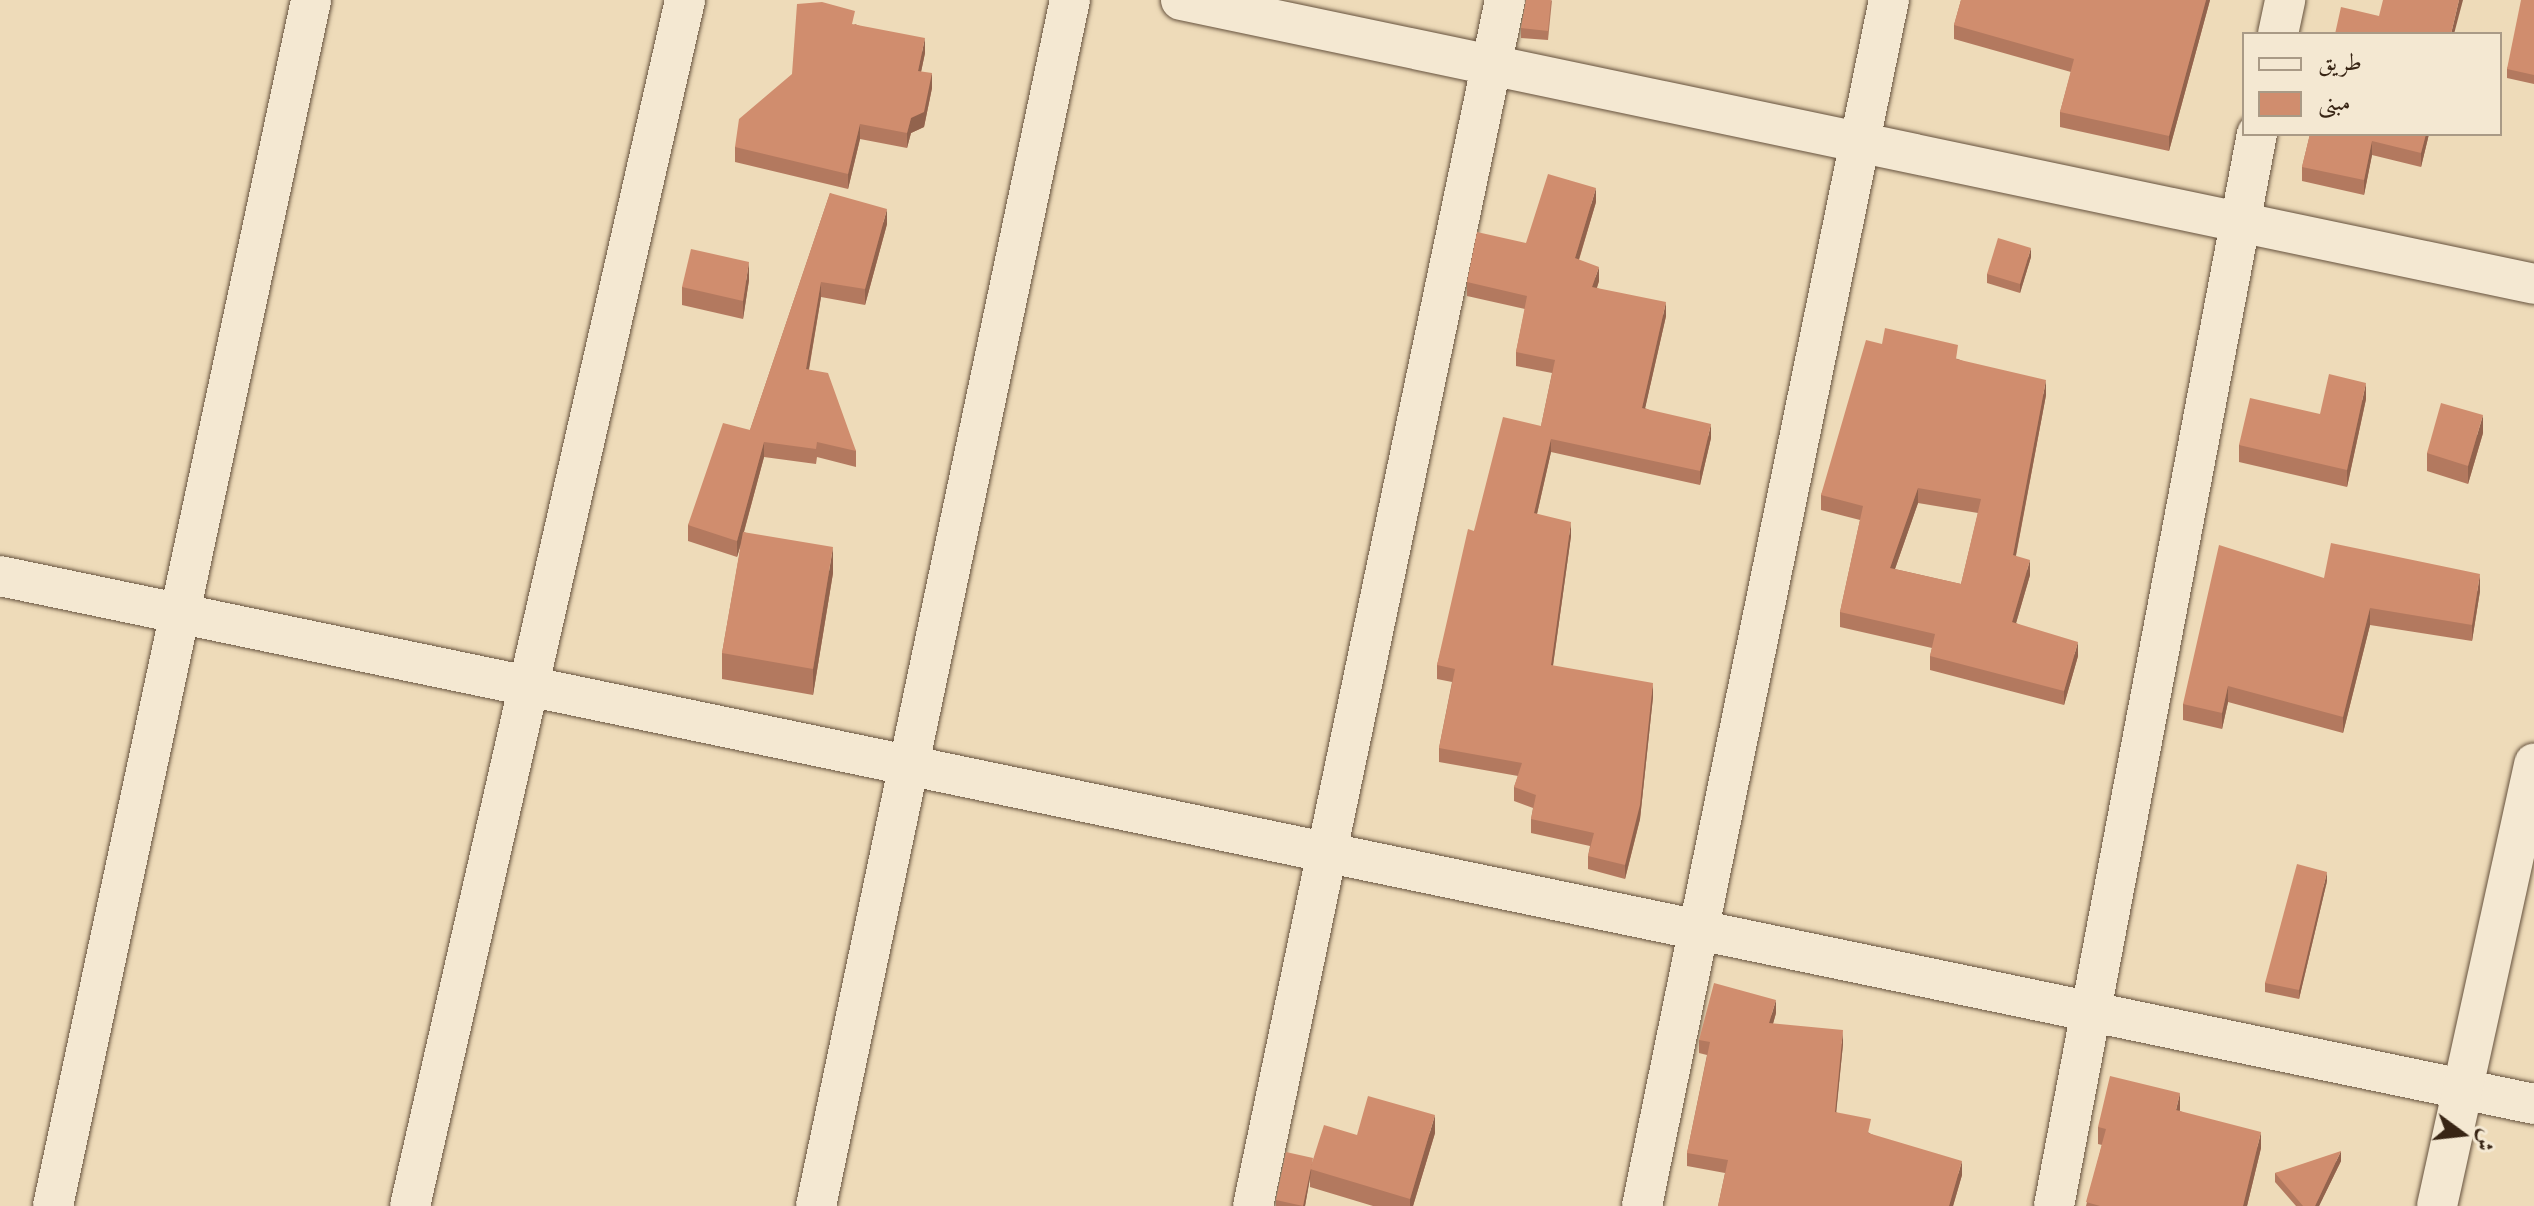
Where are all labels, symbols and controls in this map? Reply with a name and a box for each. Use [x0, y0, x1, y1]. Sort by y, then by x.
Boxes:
legend [2242, 32, 2502, 136]
text: طريق [2318, 46, 2362, 78]
text: مبنى [2318, 86, 2351, 118]
north arrow [2422, 1094, 2502, 1174]
text: ش [2468, 1126, 2502, 1155]

